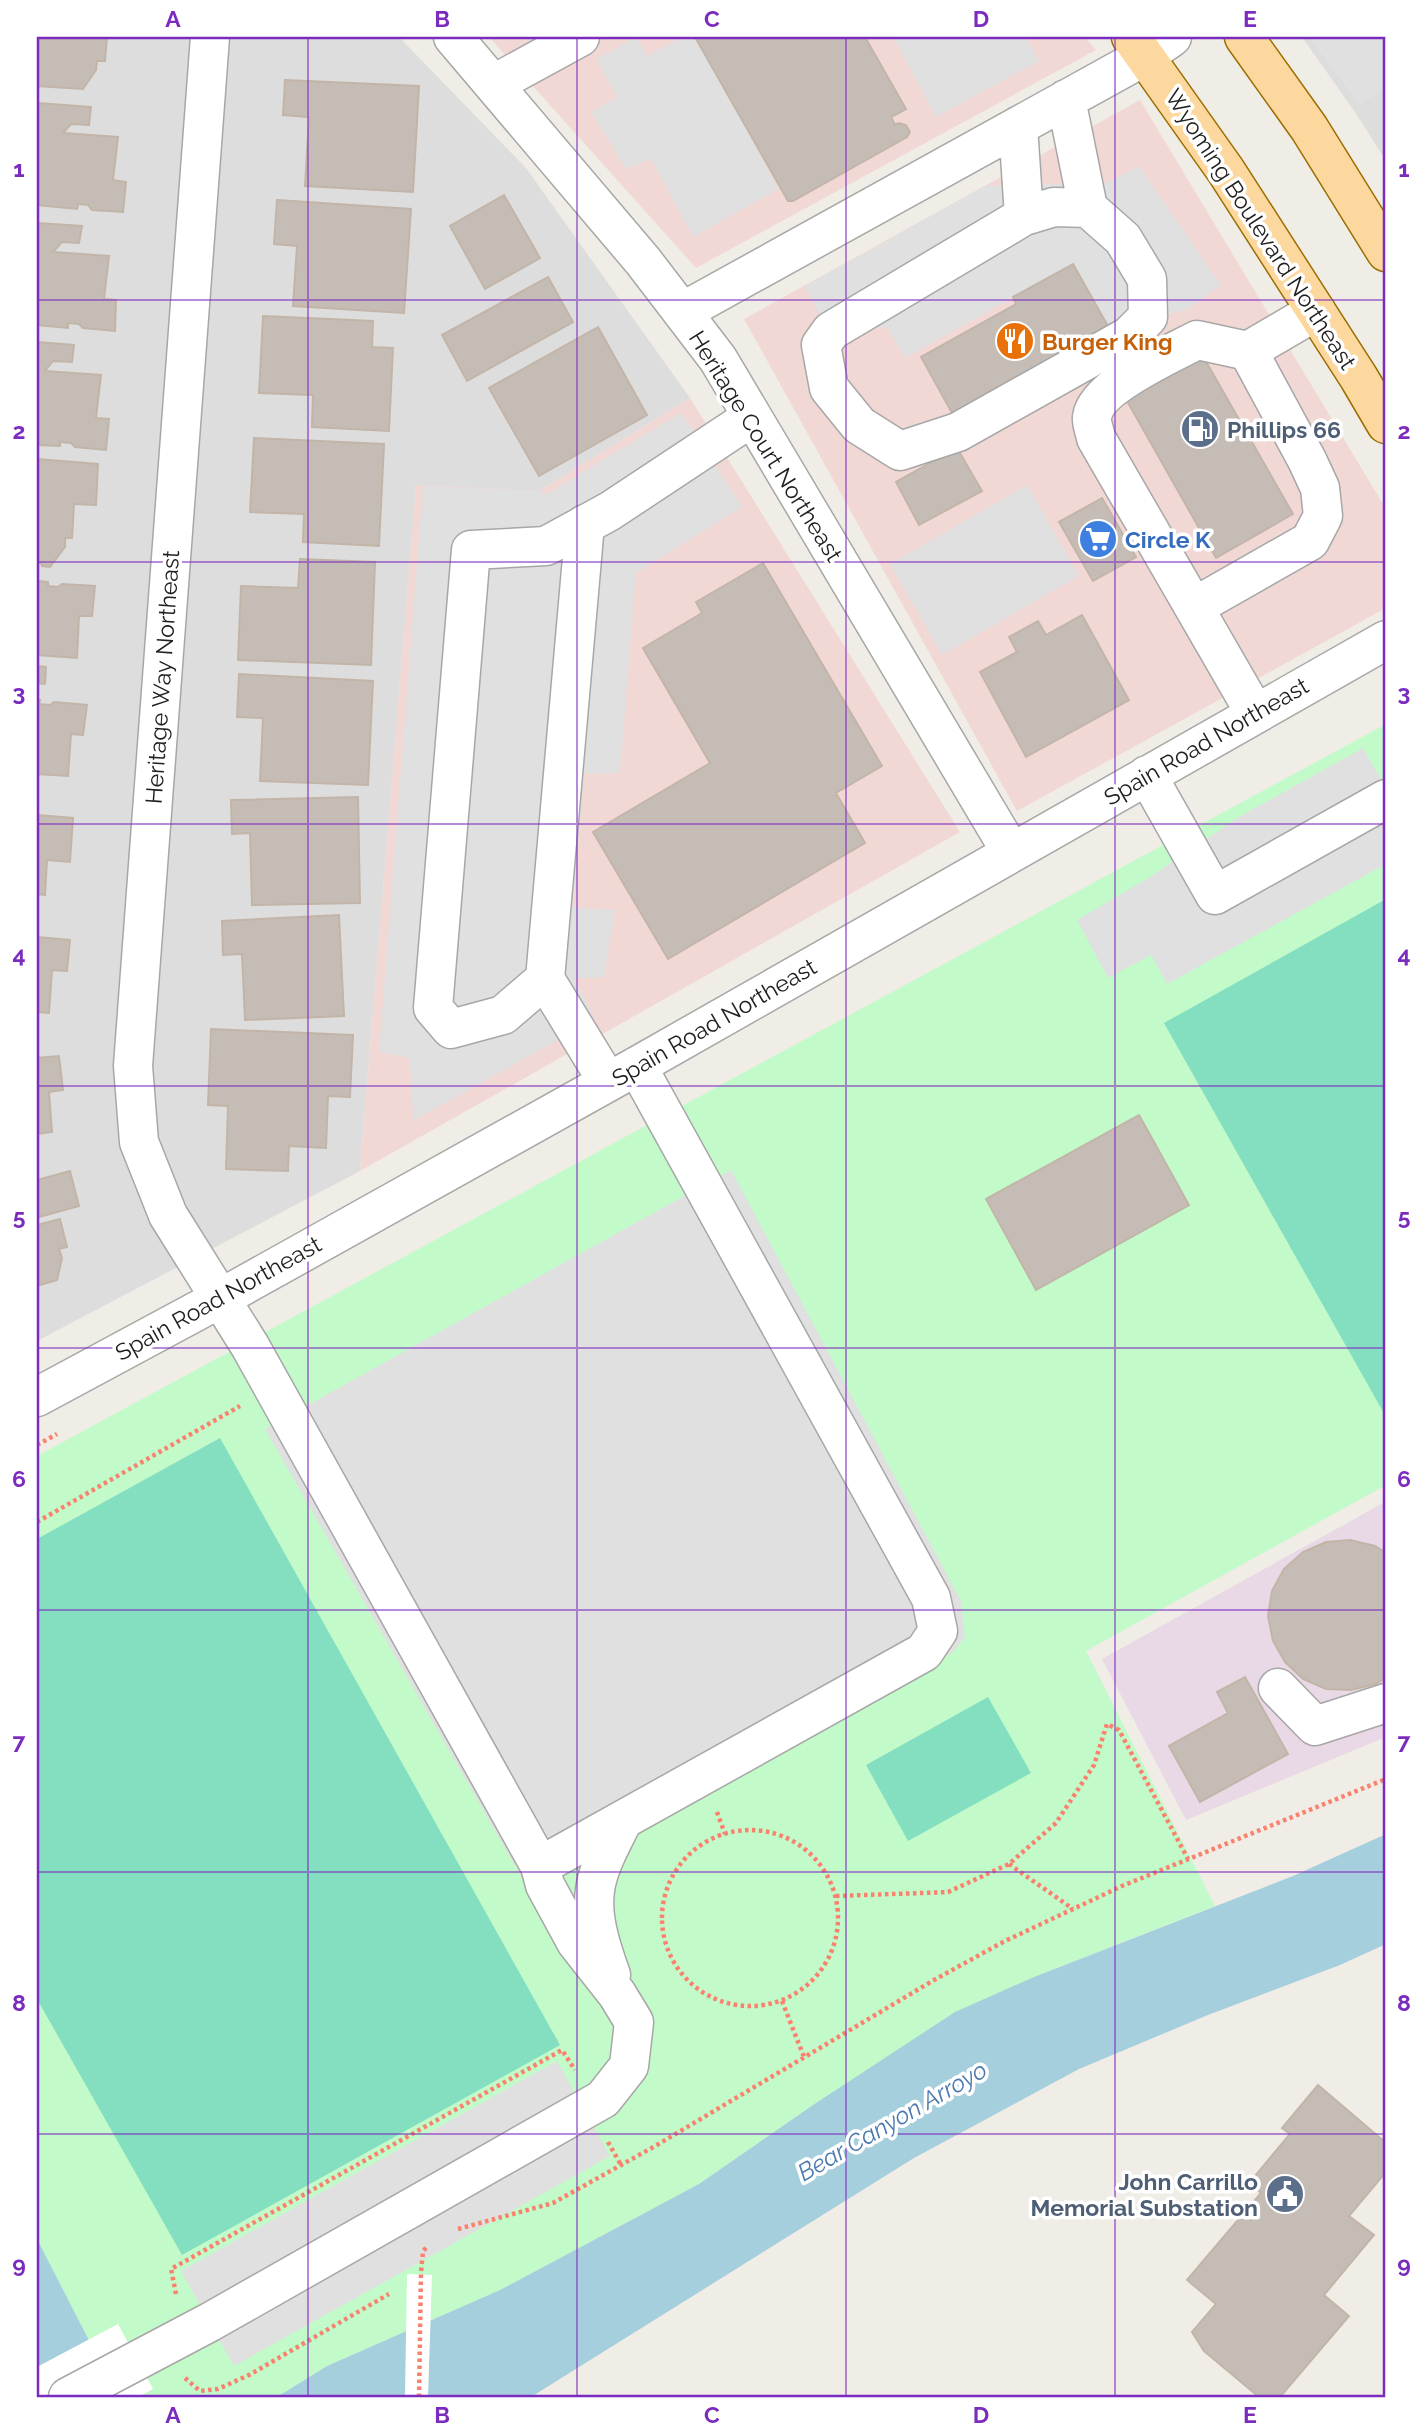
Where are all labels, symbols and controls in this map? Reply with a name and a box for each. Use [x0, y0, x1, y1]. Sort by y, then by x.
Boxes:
text: A [165, 5, 181, 32]
text: B [434, 5, 450, 32]
text: C [704, 5, 720, 32]
text: D [973, 5, 989, 32]
text: E [1243, 5, 1257, 32]
street label: Wyoming Boulevard Northeast [1160, 84, 1362, 375]
text: 1 [13, 155, 25, 182]
text: 1 [1398, 155, 1410, 182]
restaurant icon: Burger King [994, 320, 1036, 362]
street label: Heritage Court Northeast [684, 326, 848, 567]
place label: Burger King [1042, 328, 1173, 355]
fuel station icon: Phillips 66 [1179, 408, 1221, 450]
place label: Phillips 66 [1227, 416, 1341, 443]
text: 2 [13, 417, 25, 444]
text: 2 [1398, 417, 1410, 444]
supermarket icon: Circle K [1077, 518, 1119, 560]
place label: Circle K [1125, 526, 1211, 553]
street label: Heritage Way Northeast [140, 549, 184, 805]
street label: Spain Road Northeast [1099, 671, 1313, 811]
text: 3 [13, 679, 25, 706]
text: 3 [1398, 679, 1410, 706]
text: 4 [12, 941, 26, 968]
text: 4 [1397, 941, 1411, 968]
street label: Spain Road Northeast [607, 952, 821, 1092]
text: 5 [13, 1203, 26, 1230]
text: 5 [1398, 1203, 1411, 1230]
street label: Spain Road Northeast [110, 1230, 326, 1366]
text: 6 [12, 1465, 26, 1492]
text: 6 [1397, 1465, 1411, 1492]
text: 7 [13, 1727, 26, 1754]
text: 7 [1398, 1727, 1411, 1754]
text: 8 [12, 1989, 26, 2016]
text: 8 [1397, 1989, 1411, 2016]
water label: Bear Canyon Arroyo [792, 2055, 992, 2187]
place label: John Carrillo Memorial Substation [1030, 2168, 1258, 2221]
public building icon: John Carrillo Memorial Substation [1264, 2173, 1306, 2215]
text: 9 [12, 2251, 26, 2278]
text: 9 [1397, 2251, 1411, 2278]
text: A [165, 2401, 181, 2428]
text: B [434, 2401, 450, 2428]
text: C [704, 2401, 720, 2428]
text: D [973, 2401, 989, 2428]
text: E [1243, 2401, 1257, 2428]

